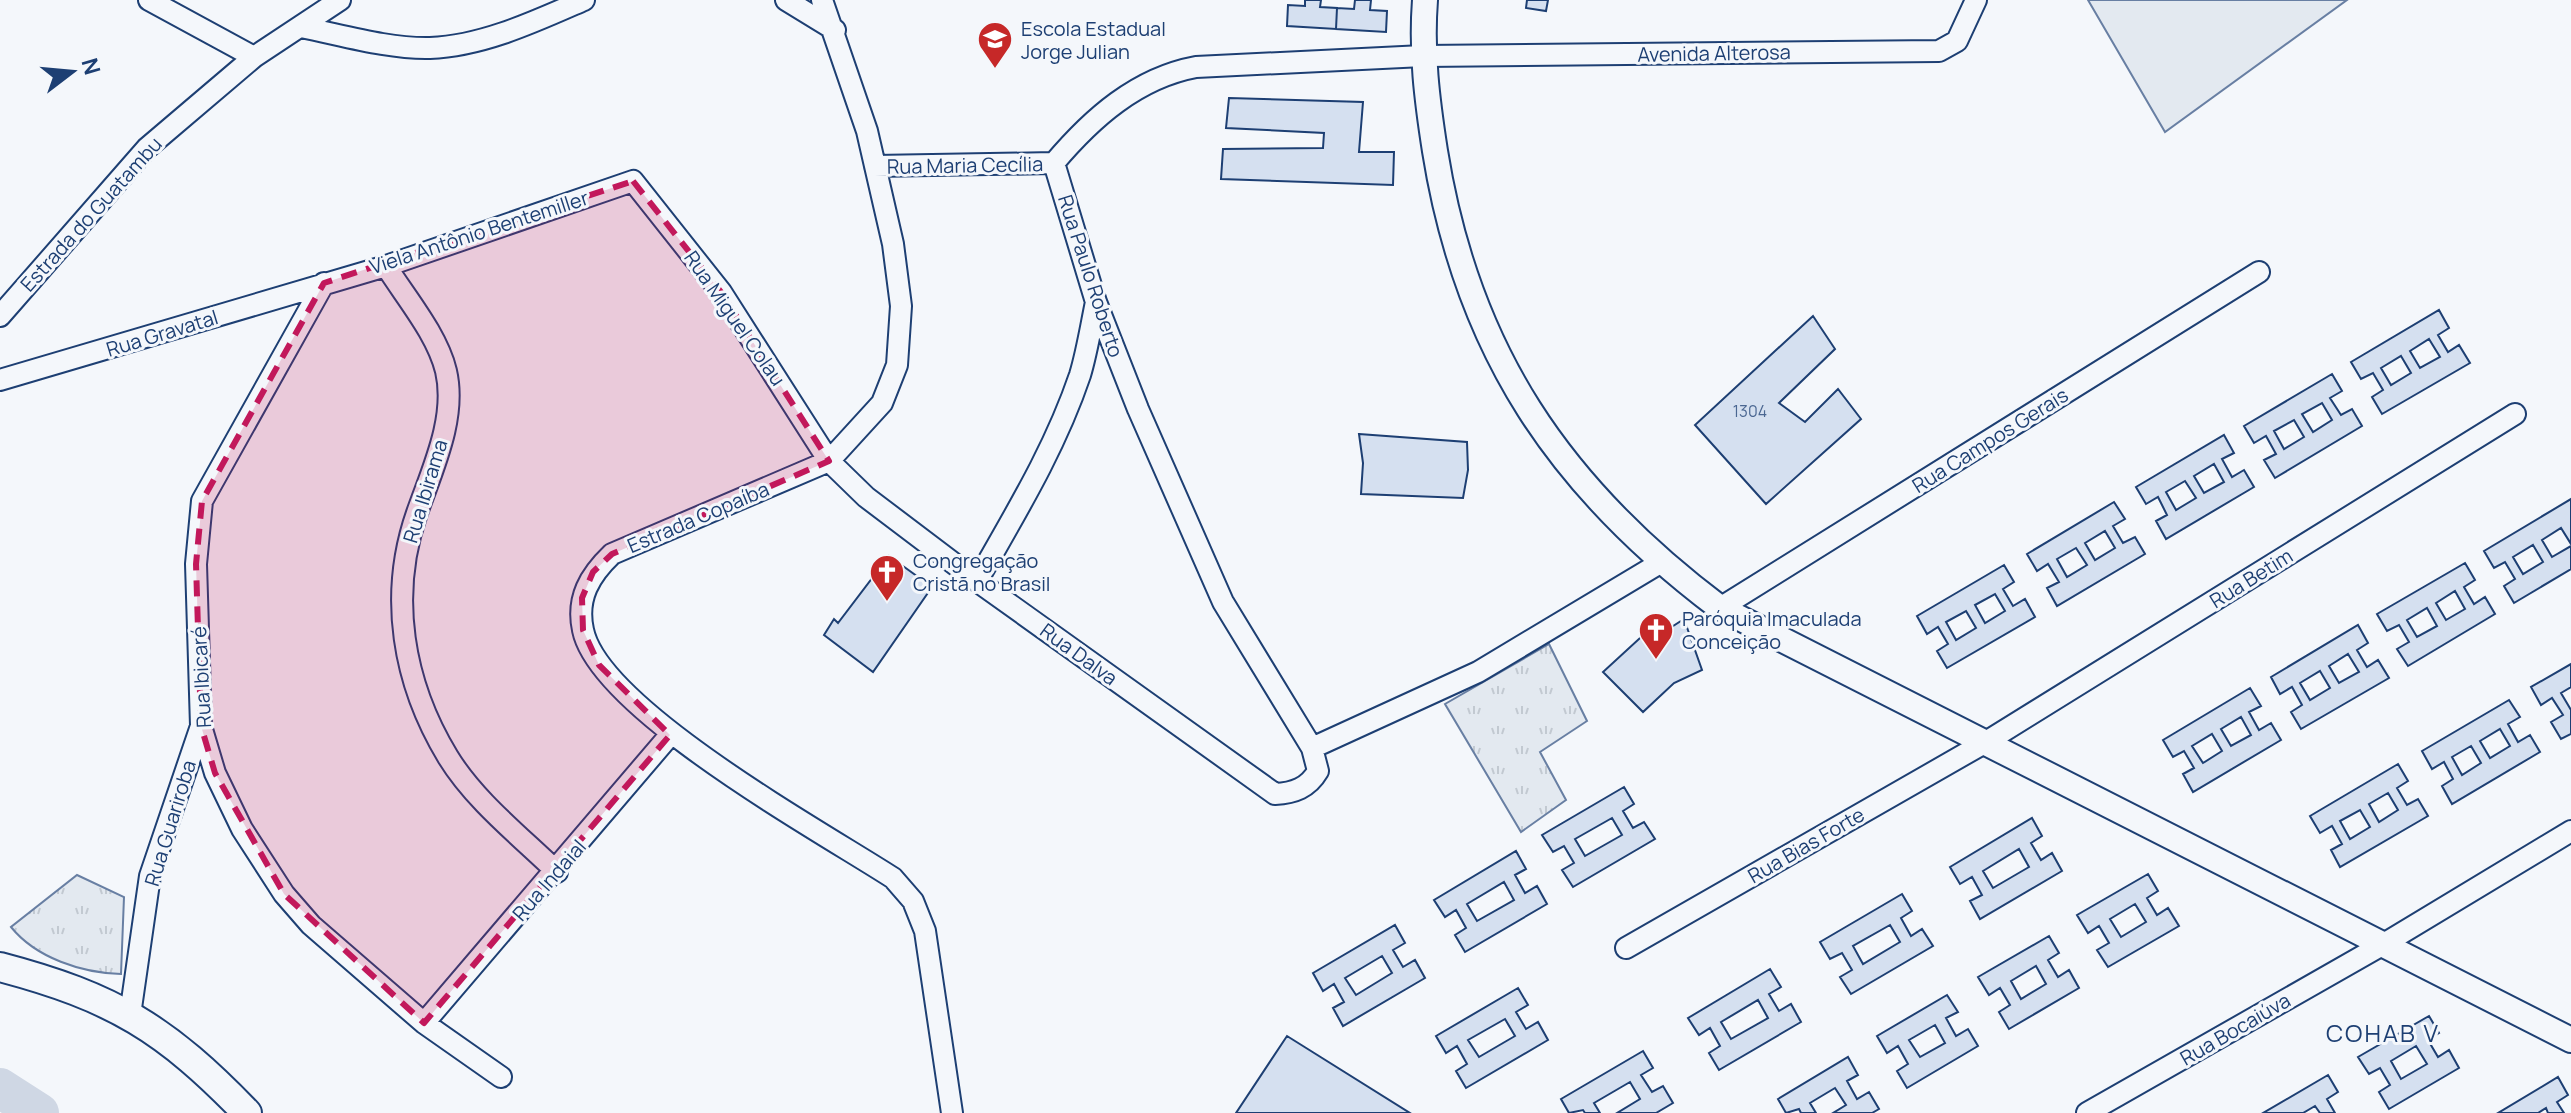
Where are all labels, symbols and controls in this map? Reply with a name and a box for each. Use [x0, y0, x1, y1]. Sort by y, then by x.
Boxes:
place label: Escola Estadual Jorge Julian [1021, 15, 1166, 65]
school or university icon: Escola Estadual Jorge Julian [976, 20, 1014, 70]
north arrow [32, 32, 112, 112]
street label: Avenida Alterosa [1637, 38, 1791, 68]
text: N [75, 55, 108, 78]
street label: Estrada do Guatambu [14, 131, 168, 297]
street label: Rua Maria Cecília [887, 150, 1043, 180]
street label: Viela Antônio Bentemiller [366, 184, 592, 280]
street label: Rua Paulo Roberto [1052, 191, 1130, 361]
street label: Rua Miguel Colau [678, 245, 792, 391]
street label: Rua Gravatal [103, 303, 221, 363]
street label: Rua Campos Gerais [1907, 381, 2073, 499]
house number: 1304 [1733, 400, 1767, 422]
street label: Rua Ibirama [396, 436, 454, 546]
street label: Estrada Copaíba [623, 475, 773, 559]
street label: Rua Betim [2204, 542, 2298, 614]
place label: Congregação Cristã no Brasil [913, 547, 1050, 597]
church icon: Congregação Cristã no Brasil [868, 553, 906, 603]
place label: Paróquia Imaculada Conceição [1682, 605, 1862, 655]
church icon: Paróquia Imaculada Conceição [1637, 611, 1675, 661]
street label: Rua Dalva [1035, 617, 1123, 691]
street label: Rua Ibicaré [185, 625, 217, 729]
street label: Rua Guariroba [138, 757, 202, 889]
street label: Rua Bias Forte [1743, 801, 1869, 889]
street label: Rua Indaial [506, 834, 592, 926]
street label: Rua Bocaiúva [2175, 987, 2295, 1071]
district label: COHAB V [2326, 1016, 2440, 1049]

